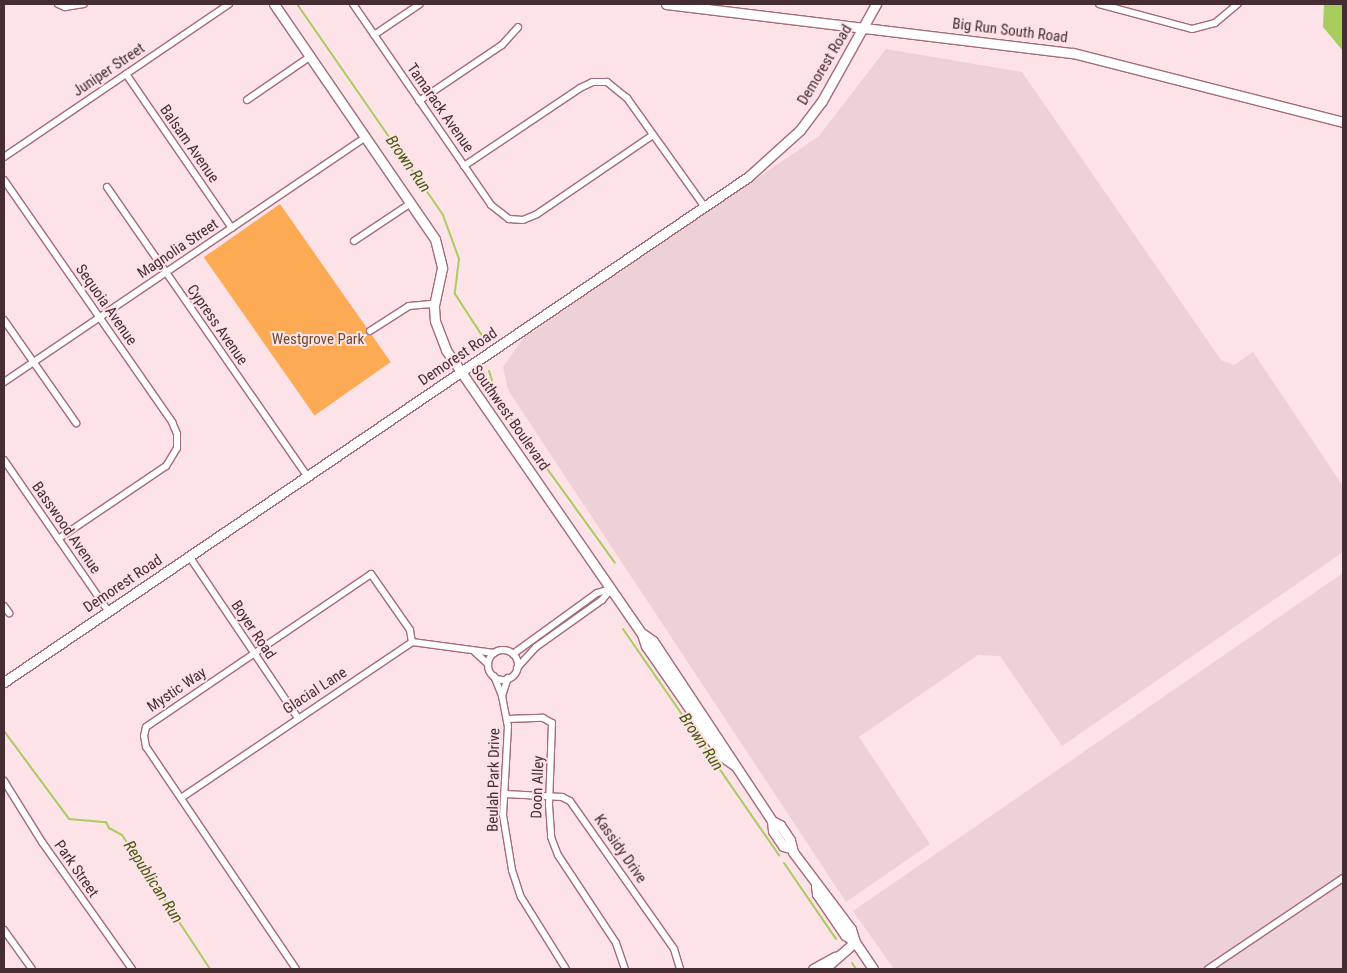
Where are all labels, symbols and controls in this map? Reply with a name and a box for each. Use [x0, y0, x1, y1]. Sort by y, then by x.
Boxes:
street label: Big Run South Road [951, 15, 1069, 47]
street label: Demorest Road [794, 21, 856, 109]
street label: Juniper Street [70, 39, 148, 101]
street label: Tamarack Avenue [403, 60, 477, 156]
street label: Balsam Avenue [156, 102, 222, 186]
water label: Brown Run [381, 132, 435, 196]
street label: Magnolia Street [134, 215, 222, 283]
street label: Sequoia Avenue [72, 261, 140, 349]
street label: Cypress Avenue [183, 281, 251, 369]
street label: Demorest Road [415, 324, 501, 390]
park label: Westgrove Park [272, 331, 364, 349]
street label: Southwest Boulevard [467, 362, 553, 474]
street label: Basswood Avenue [28, 479, 104, 577]
street label: Demorest Road [80, 551, 166, 617]
street label: Boyer Road [227, 597, 279, 663]
street label: Mystic Way [144, 664, 210, 716]
street label: Glacial Lane [280, 664, 350, 718]
water label: Brown Run [675, 710, 727, 774]
street label: Beulah Park Drive [484, 728, 504, 832]
street label: Doon Alley [528, 755, 548, 819]
street label: Kassidy Drive [590, 811, 650, 887]
street label: Park Street [50, 837, 102, 901]
water label: Republican Run [119, 837, 187, 927]

